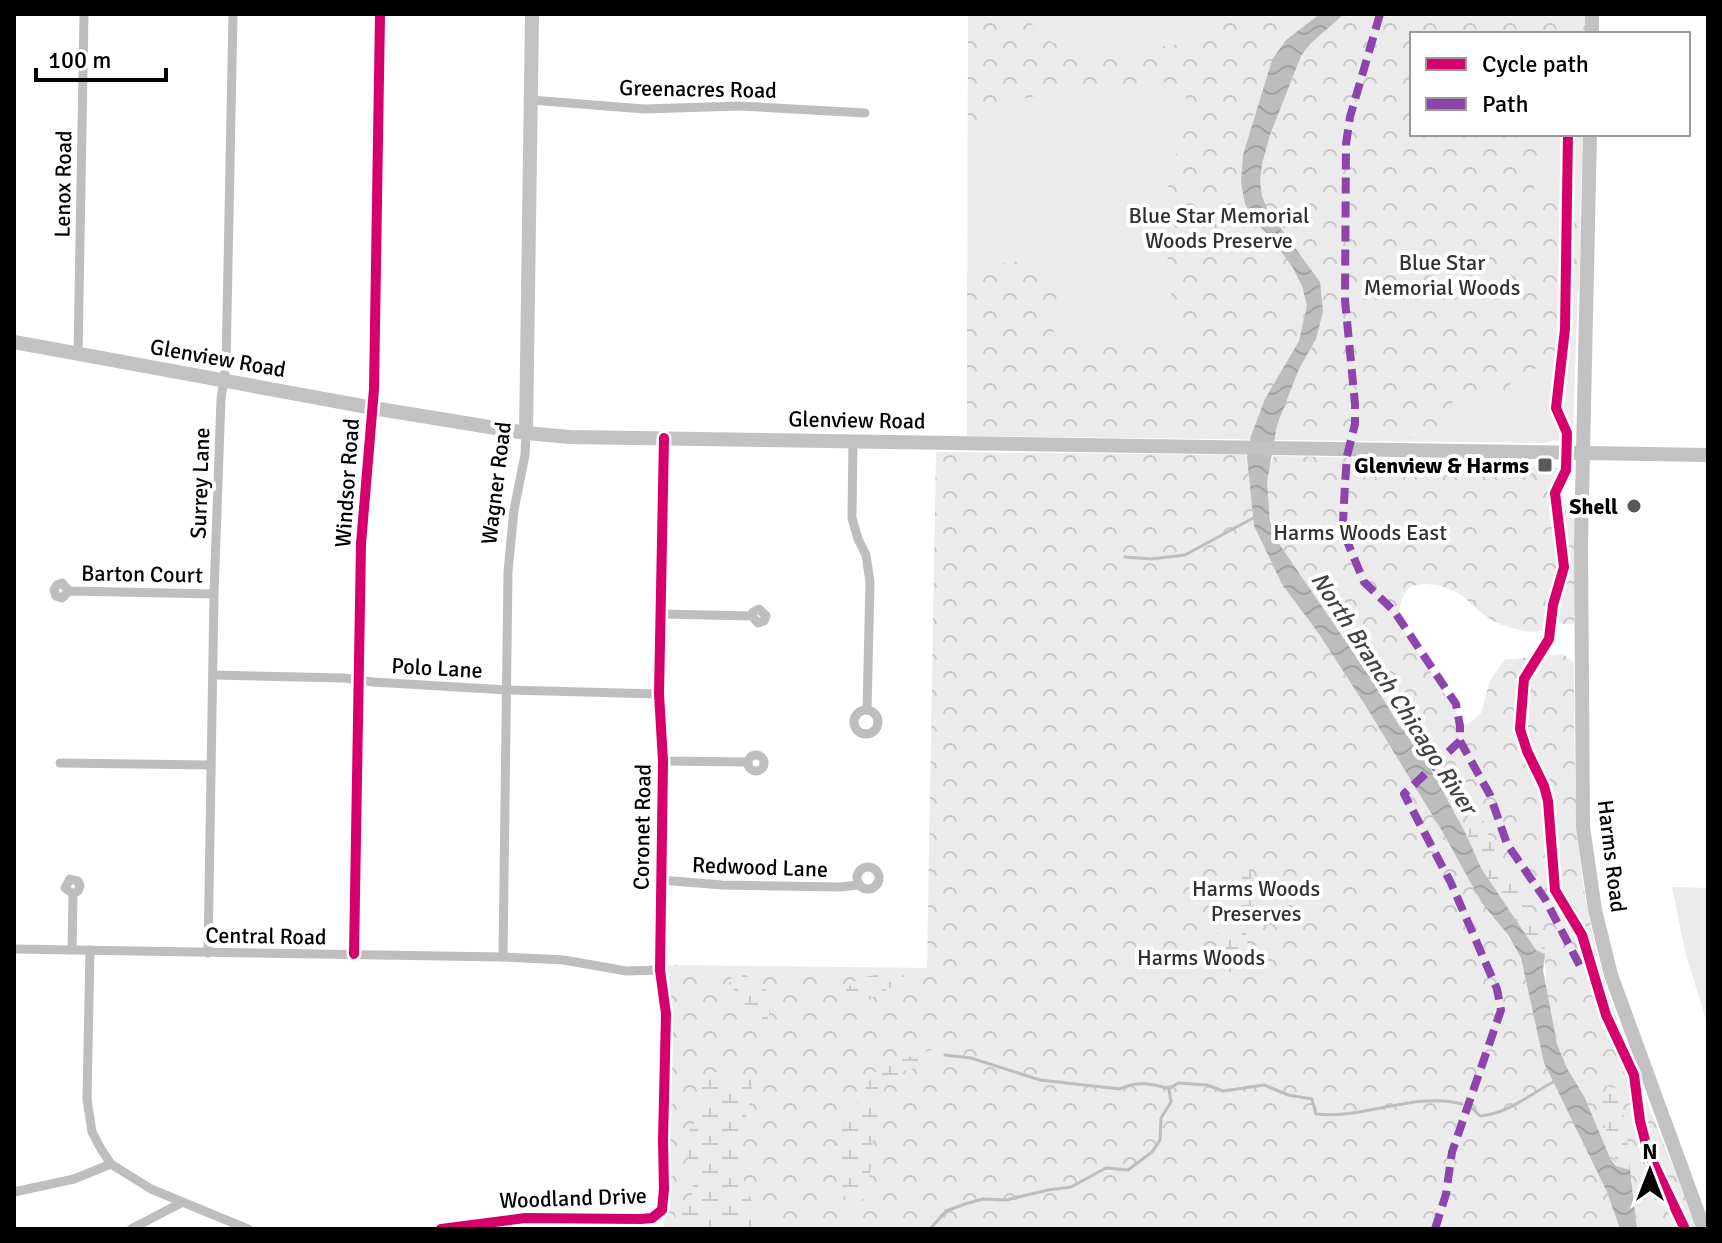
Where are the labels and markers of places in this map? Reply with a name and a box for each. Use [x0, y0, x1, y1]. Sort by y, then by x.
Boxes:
place label: Glenview & Harms [1354, 452, 1529, 479]
marker: Glenview & Harms [1536, 456, 1554, 474]
place label: Shell [1569, 493, 1618, 520]
marker: Shell [1625, 497, 1643, 515]

